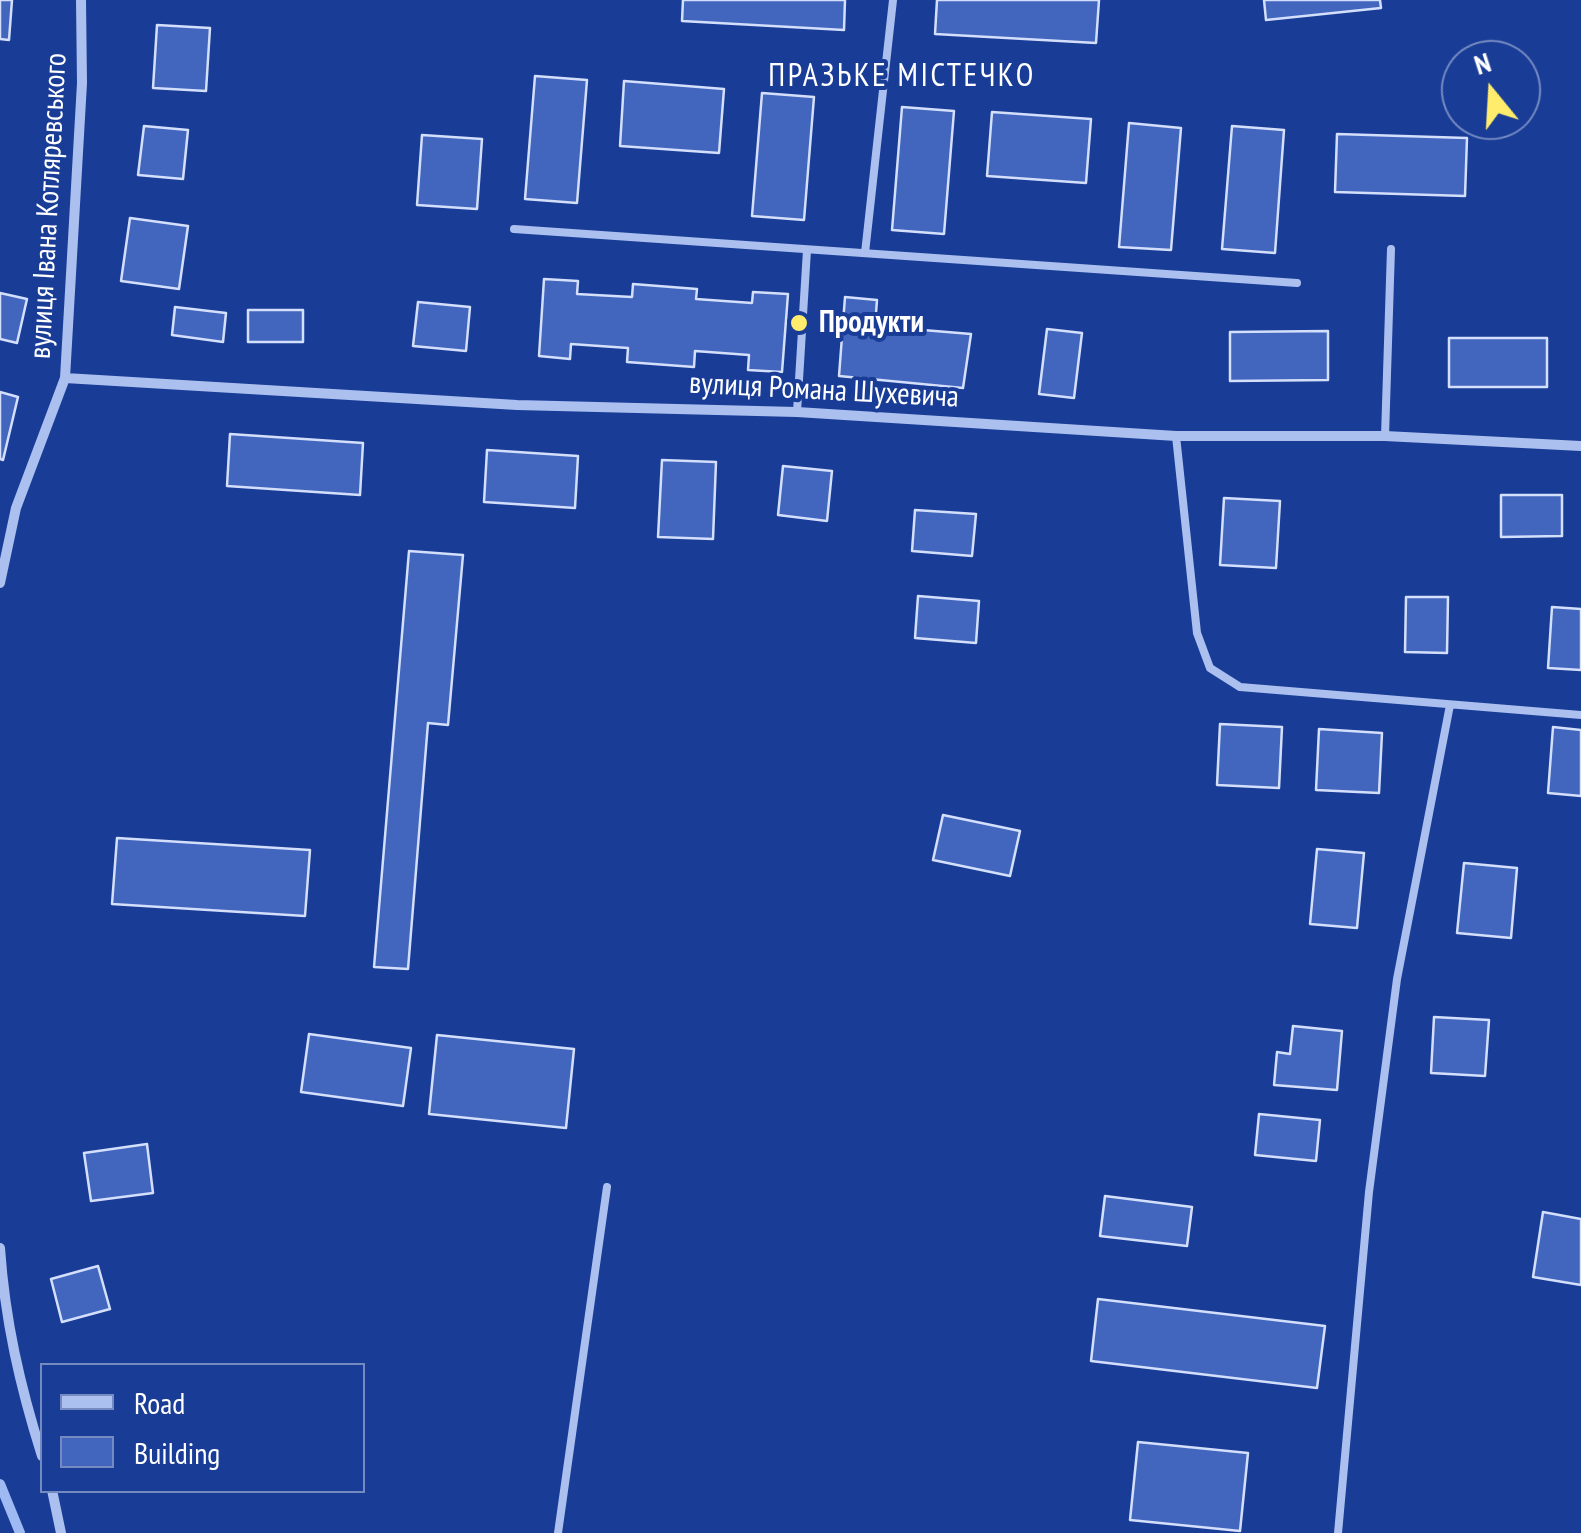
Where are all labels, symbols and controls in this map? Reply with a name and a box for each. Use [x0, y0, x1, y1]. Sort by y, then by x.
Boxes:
north arrow [1441, 40, 1541, 140]
text: N [1469, 43, 1495, 83]
street label: вулиця Івана Котляревського [23, 52, 75, 360]
district label: ПРАЗЬКЕ МІСТЕЧКО [768, 58, 1036, 96]
place label: Продукти [819, 305, 924, 341]
marker: Продукти [788, 312, 810, 334]
street label: вулиця Романа Шухевича [688, 366, 960, 416]
legend [40, 1363, 365, 1493]
text: Road [134, 1383, 185, 1422]
text: Building [134, 1433, 220, 1472]

